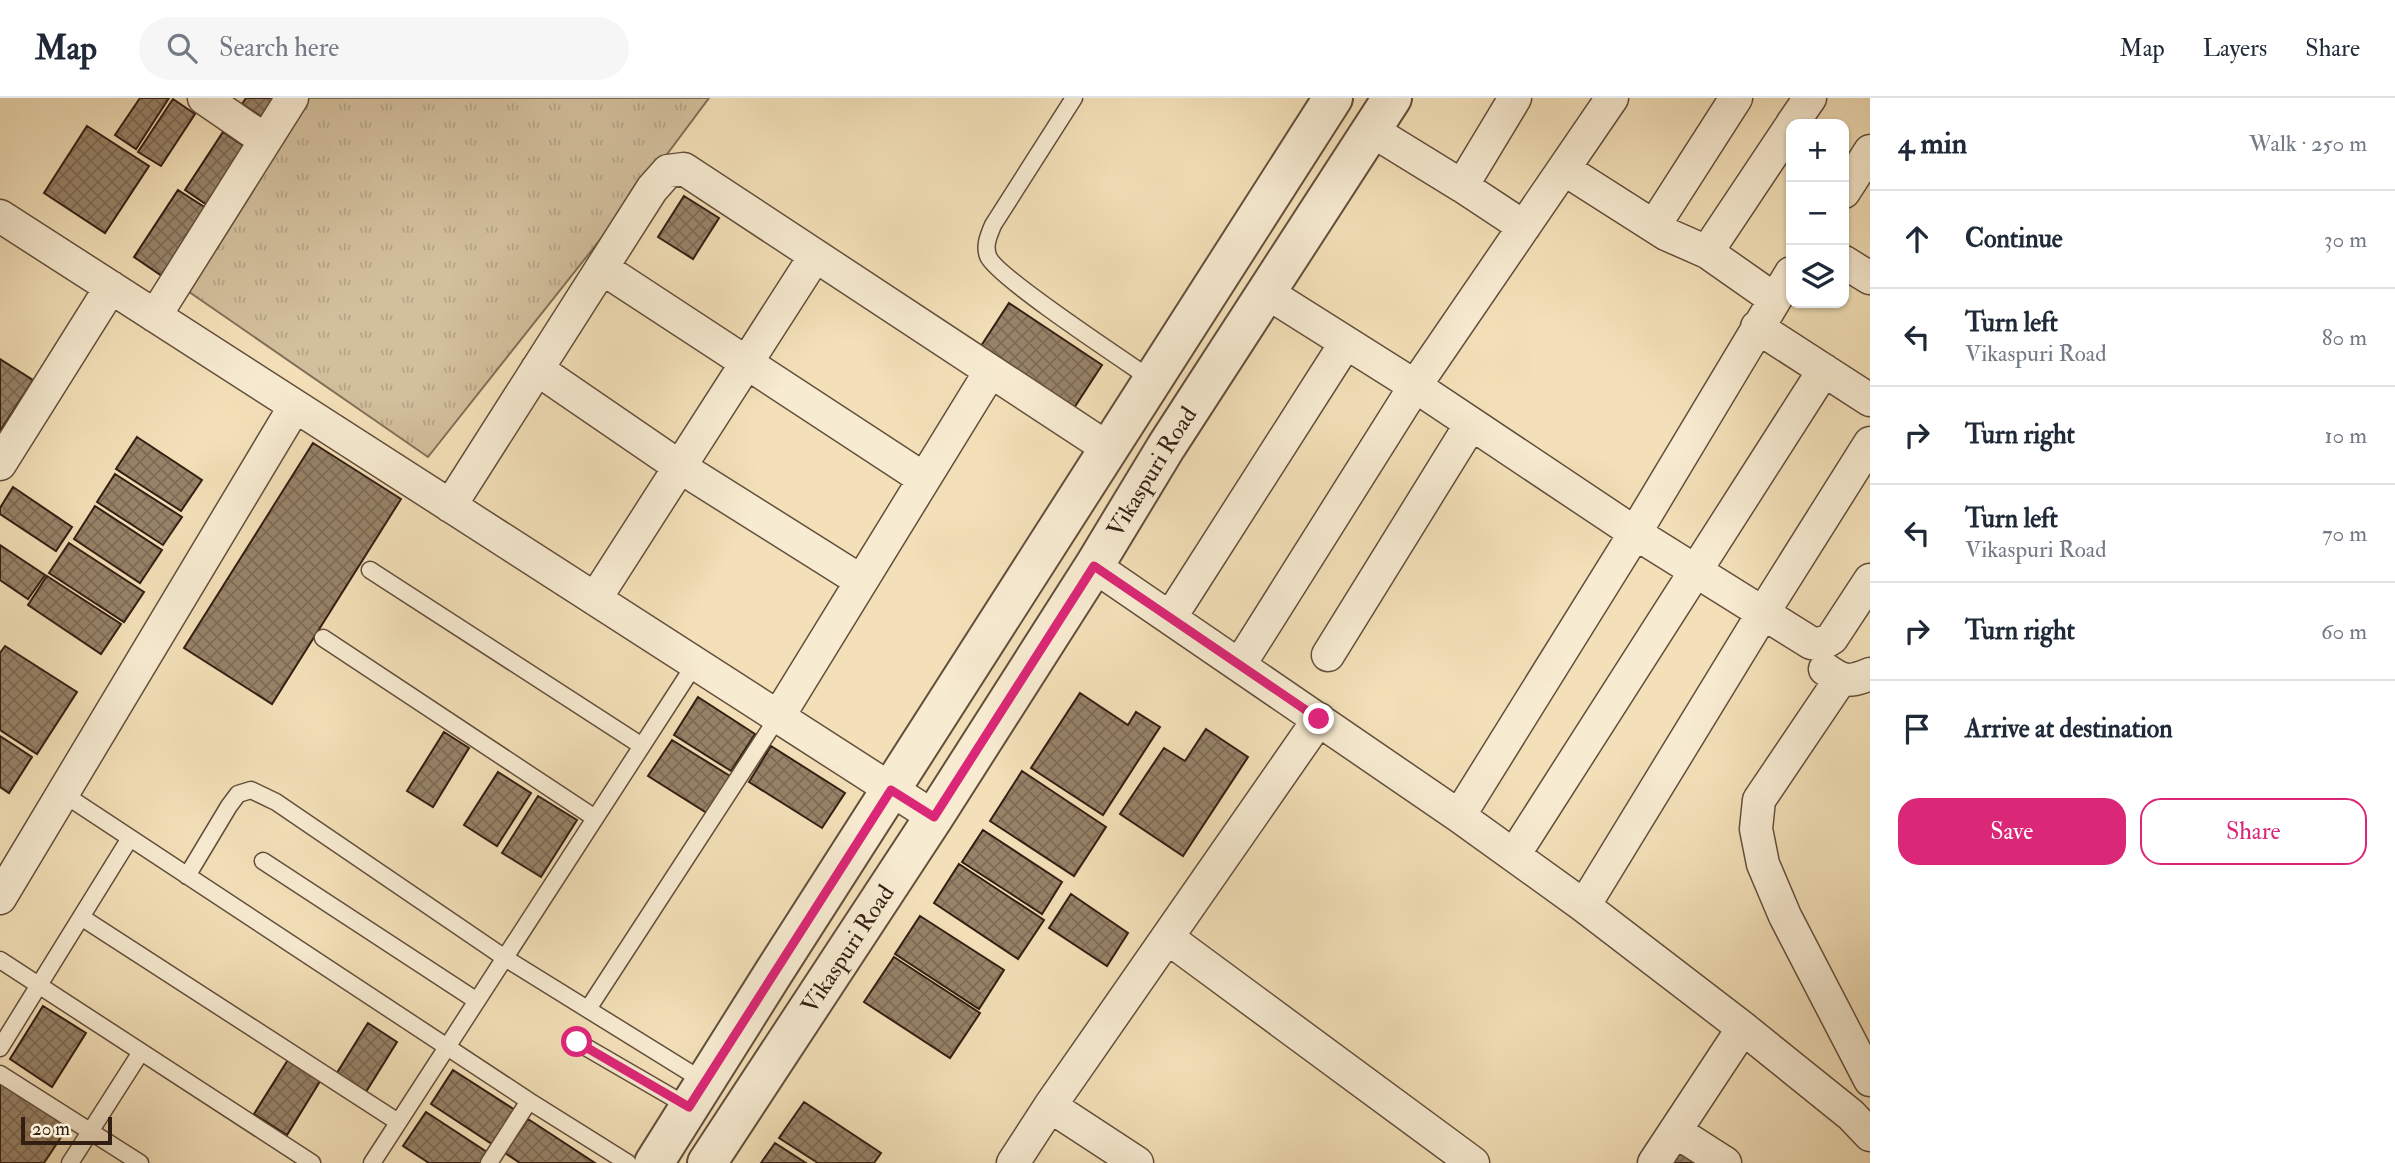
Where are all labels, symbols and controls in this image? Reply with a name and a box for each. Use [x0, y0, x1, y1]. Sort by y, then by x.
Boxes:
search box [139, 17, 629, 80]
text: Map [35, 28, 97, 69]
icon: search [163, 29, 201, 67]
text: Search here [219, 32, 339, 64]
text: Map [2120, 33, 2165, 64]
text: Layers [2203, 33, 2267, 64]
text: Share [2305, 33, 2360, 64]
map controls [1786, 119, 1849, 308]
button: + [1786, 119, 1849, 182]
text: 4 min [1898, 125, 1967, 162]
text: Walk · 250 m [2249, 129, 2367, 158]
button: − [1786, 182, 1849, 245]
icon: ahead [1898, 220, 1936, 258]
text: Continue [1965, 223, 2063, 255]
text: 30 m [2324, 225, 2367, 254]
button: layers [1786, 245, 1849, 308]
text: Turn left [1965, 307, 2058, 339]
icon: left [1898, 318, 1936, 356]
text: 80 m [2322, 323, 2367, 352]
text: Vikaspuri Road [1965, 339, 2107, 368]
street label: Vikaspuri Road [1100, 401, 1204, 543]
icon: right [1898, 416, 1936, 454]
text: Turn right [1965, 419, 2075, 451]
text: 10 m [2324, 421, 2367, 450]
text: Turn left [1965, 503, 2058, 535]
icon: left [1898, 514, 1936, 552]
text: 70 m [2322, 519, 2367, 548]
text: Vikaspuri Road [1965, 535, 2107, 564]
icon: right [1898, 612, 1936, 650]
text: Turn right [1965, 615, 2075, 647]
text: 60 m [2321, 617, 2367, 646]
route end [1303, 703, 1334, 734]
icon: arrive [1898, 710, 1936, 748]
text: Arrive at destination [1965, 713, 2173, 745]
button: Save [1898, 798, 2126, 865]
button: Share [2140, 798, 2367, 865]
street label: Vikaspuri Road [794, 879, 901, 1019]
route start [561, 1026, 592, 1057]
scale bar [21, 1114, 112, 1146]
text: 20 m [32, 1117, 70, 1141]

